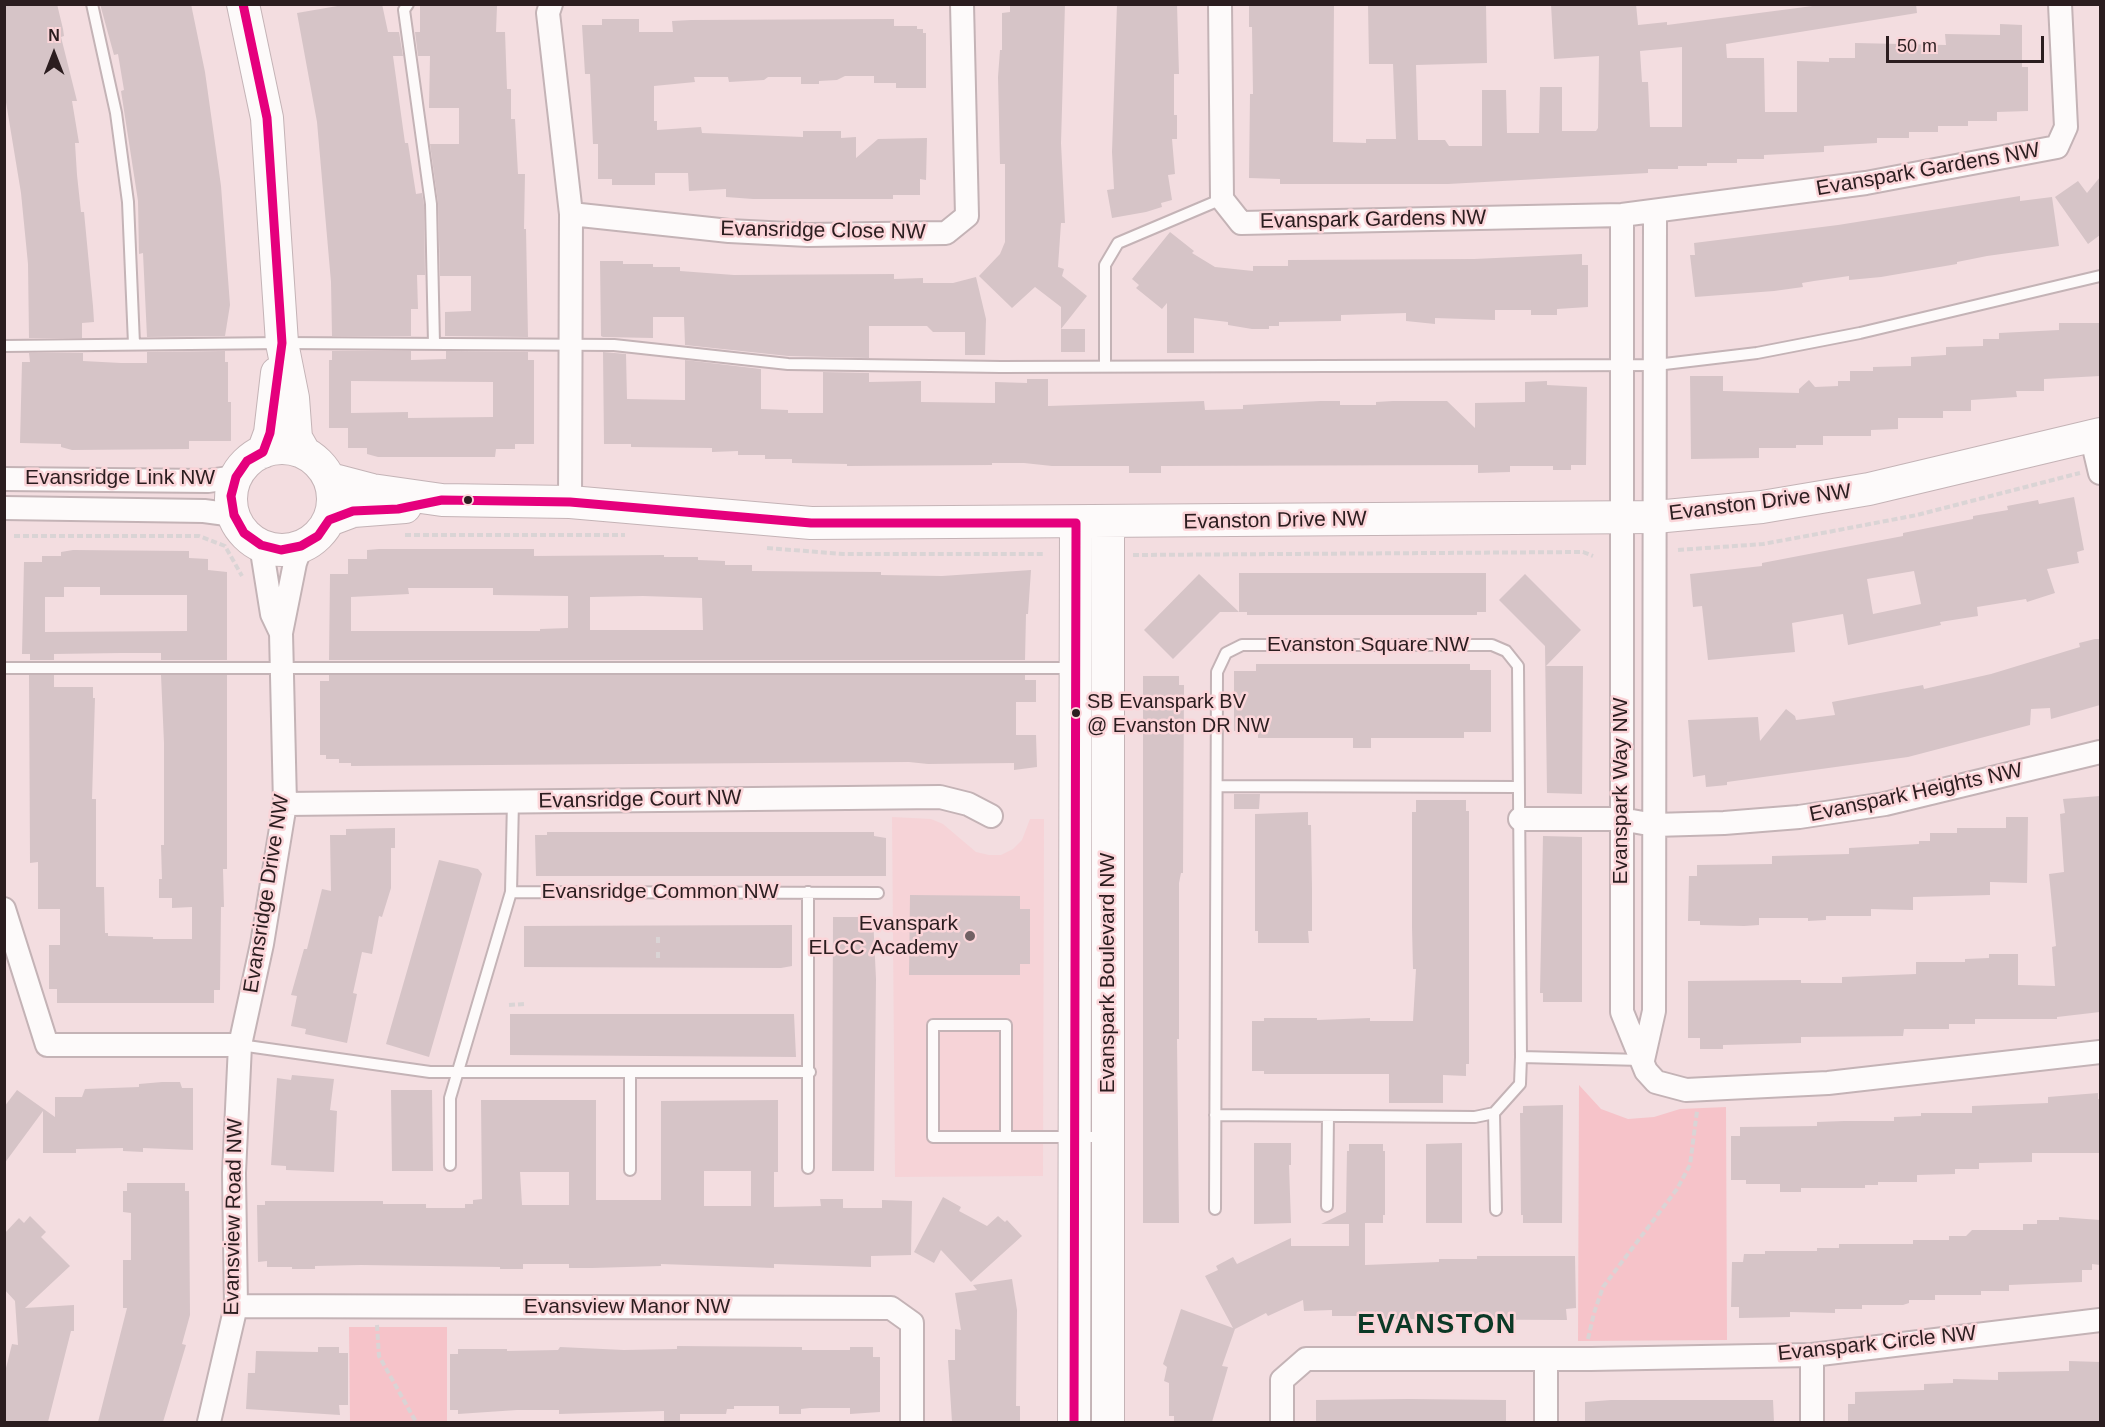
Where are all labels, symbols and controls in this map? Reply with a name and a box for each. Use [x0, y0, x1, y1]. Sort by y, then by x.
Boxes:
north arrow [24, 24, 84, 84]
scale bar [1889, 24, 2046, 62]
text: N [48, 27, 60, 44]
text: 50 m [1897, 36, 1937, 56]
street label: Evanspark Gardens NW [1814, 138, 2042, 202]
street label: Evanspark Gardens NW [1260, 205, 1486, 235]
street label: Evansridge Close NW [720, 217, 926, 245]
street label: Evansridge Link NW [25, 465, 215, 491]
street label: Evanston Drive NW [1668, 479, 1852, 527]
unlabelled marker [462, 494, 474, 506]
street label: Evanston Drive NW [1183, 507, 1367, 535]
street label: Evanston Square NW [1267, 632, 1469, 658]
place label: SB Evanspark BV @ Evanston DR NW [1087, 690, 1270, 737]
street label: Evanspark Way NW [1608, 697, 1634, 885]
marker: SB Evanspark BV @ Evanston DR NW [1070, 707, 1082, 719]
street label: Evanspark Heights NW [1807, 758, 2025, 828]
street label: Evansridge Court NW [538, 786, 742, 814]
street label: Evansridge Drive NW [239, 793, 295, 995]
street label: Evanspark Boulevard NW [1095, 853, 1121, 1093]
street label: Evansridge Common NW [542, 879, 778, 905]
place label: Evanspark ELCC Academy [809, 911, 958, 961]
marker: Evanspark ELCC Academy [963, 929, 977, 943]
street label: Evansview Road NW [220, 1118, 248, 1316]
street label: Evansview Manor NW [524, 1294, 730, 1320]
district label: EVANSTON [1357, 1310, 1517, 1342]
street label: Evanspark Circle NW [1776, 1321, 1978, 1367]

